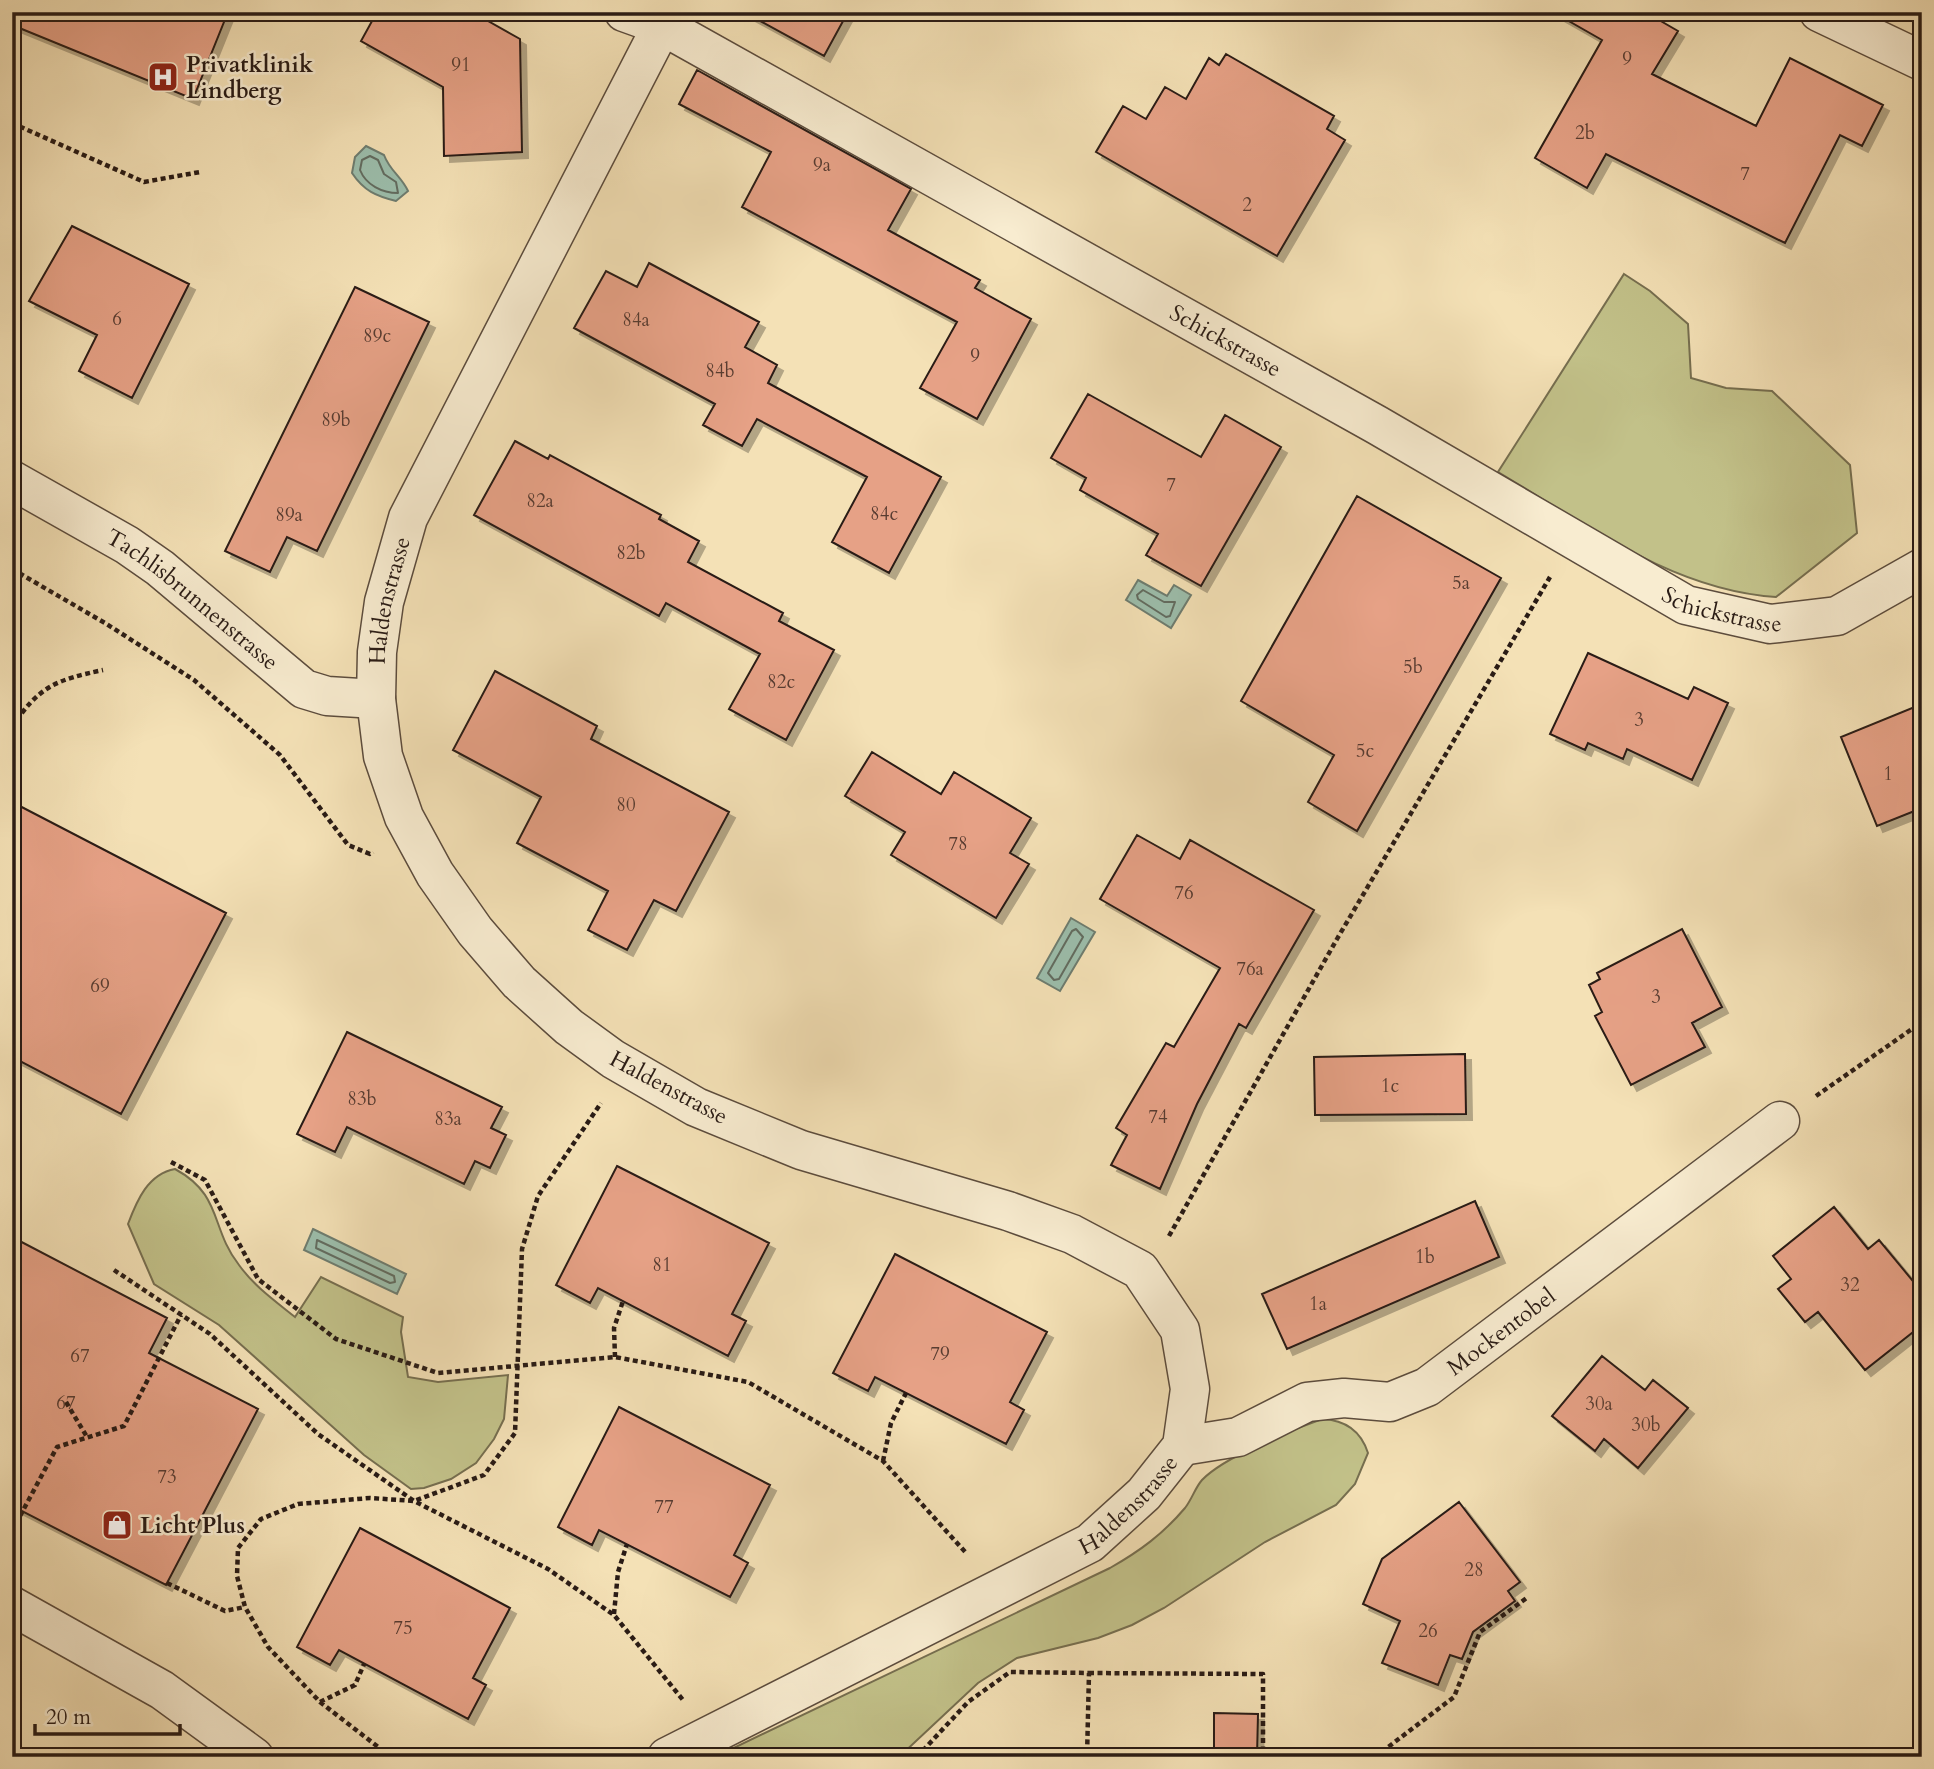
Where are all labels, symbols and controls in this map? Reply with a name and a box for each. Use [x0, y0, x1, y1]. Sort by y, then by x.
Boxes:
house number: 9 [1622, 46, 1632, 72]
place label: Privatklinik Lindberg [186, 49, 314, 106]
house number: 91 [451, 52, 471, 78]
hospital icon: Privatklinik Lindberg [146, 60, 180, 94]
house number: 2b [1575, 120, 1595, 146]
house number: 9a [813, 152, 831, 178]
house number: 7 [1740, 161, 1750, 187]
house number: 2 [1242, 192, 1252, 218]
street label: Schickstrasse [1164, 297, 1287, 384]
house number: 6 [112, 306, 122, 332]
house number: 84a [622, 307, 650, 333]
house number: 89c [363, 323, 391, 349]
house number: 9 [970, 343, 980, 369]
house number: 84b [705, 358, 735, 384]
house number: 89b [321, 407, 351, 433]
house number: 7 [1166, 472, 1176, 498]
house number: 82a [526, 488, 554, 514]
house number: 84c [870, 501, 898, 527]
house number: 89a [275, 502, 303, 528]
street label: Tachlisbrunnenstrasse [101, 522, 285, 677]
street label: Haldenstrasse [362, 533, 418, 665]
house number: 82b [616, 540, 646, 566]
house number: 5a [1452, 570, 1470, 596]
street label: Schickstrasse [1656, 579, 1783, 640]
house number: 5b [1403, 654, 1423, 680]
house number: 82c [767, 669, 795, 695]
house number: 3 [1634, 707, 1644, 733]
house number: 5c [1356, 738, 1375, 764]
house number: 1 [1883, 761, 1893, 787]
house number: 80 [616, 792, 636, 818]
house number: 78 [948, 831, 968, 857]
house number: 76 [1174, 880, 1194, 906]
house number: 76a [1236, 956, 1264, 982]
house number: 69 [90, 973, 110, 999]
house number: 3 [1651, 984, 1661, 1010]
street label: Haldenstrasse [604, 1043, 733, 1132]
house number: 1c [1381, 1073, 1400, 1099]
house number: 83b [347, 1086, 377, 1112]
house number: 74 [1148, 1104, 1168, 1130]
house number: 83a [434, 1106, 462, 1132]
house number: 1b [1415, 1244, 1435, 1270]
house number: 81 [652, 1252, 672, 1278]
house number: 32 [1840, 1272, 1860, 1298]
street label: Mockentobel [1440, 1280, 1562, 1383]
house number: 1a [1309, 1291, 1327, 1317]
house number: 79 [930, 1341, 950, 1367]
house number: 67 [70, 1343, 90, 1369]
house number: 67 [56, 1390, 76, 1416]
house number: 30a [1585, 1391, 1613, 1417]
house number: 30b [1631, 1412, 1661, 1438]
street label: Haldenstrasse [1073, 1449, 1185, 1562]
house number: 73 [157, 1464, 177, 1490]
house number: 77 [654, 1494, 674, 1520]
shop icon: Licht Plus [100, 1508, 134, 1542]
place label: Licht Plus [140, 1510, 245, 1541]
house number: 28 [1464, 1557, 1484, 1583]
house number: 75 [393, 1615, 413, 1641]
house number: 26 [1418, 1618, 1438, 1644]
scale bar [35, 1692, 180, 1736]
text: 20 m [46, 1703, 91, 1732]

